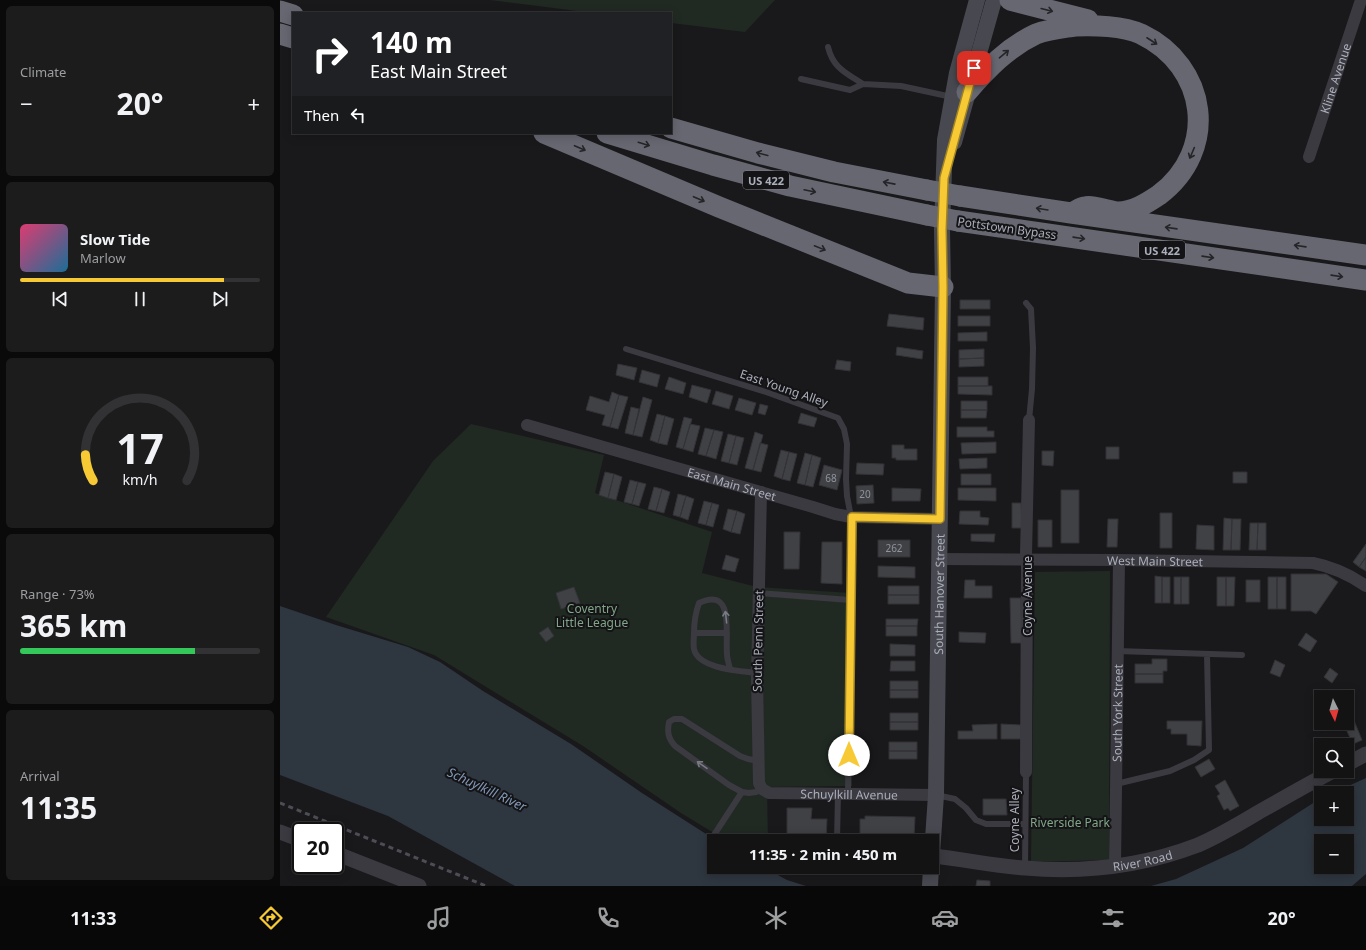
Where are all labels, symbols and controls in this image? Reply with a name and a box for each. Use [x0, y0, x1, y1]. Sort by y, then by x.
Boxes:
one-way arrow [1040, 7, 1053, 14]
text: 140 m [370, 23, 453, 61]
icon: right [304, 28, 356, 80]
one-way arrow [1146, 38, 1158, 46]
street label: Kline Avenue [1316, 41, 1355, 116]
one-way arrow [999, 50, 1010, 59]
pin [957, 51, 991, 85]
icon: arrive [963, 57, 985, 79]
text: East Main Street [370, 59, 507, 83]
text: Climate [20, 63, 66, 81]
text: 20° [116, 83, 164, 124]
text: − [20, 88, 33, 118]
text: + [247, 88, 260, 118]
icon: left [347, 104, 369, 126]
text: Then [304, 105, 339, 125]
one-way arrow [638, 141, 651, 148]
one-way arrow [573, 145, 585, 152]
one-way arrow [1188, 147, 1195, 159]
one-way arrow [756, 150, 769, 157]
road number: US 422 [743, 171, 789, 189]
one-way arrow [882, 178, 895, 186]
one-way arrow [803, 187, 816, 195]
one-way arrow [693, 196, 705, 203]
one-way arrow [1036, 205, 1049, 213]
street label: Pottstown Bypass [956, 213, 1058, 243]
one-way arrow [1165, 224, 1178, 232]
text: Slow Tide [80, 229, 150, 249]
one-way arrow [1073, 234, 1086, 242]
road number: US 422 [1139, 241, 1185, 259]
one-way arrow [1294, 243, 1307, 250]
one-way arrow [813, 244, 825, 252]
text: Marlow [80, 249, 126, 267]
one-way arrow [1201, 253, 1214, 261]
one-way arrow [1330, 272, 1343, 280]
icon: previous [49, 288, 71, 310]
icon: pause [129, 288, 151, 310]
icon: next [209, 288, 231, 310]
street label: East Young Alley [738, 365, 831, 411]
text: 17 [116, 420, 164, 476]
street label: East Main Street [685, 463, 779, 505]
text: km/h [122, 470, 158, 489]
house number: 68 [825, 471, 837, 485]
house number: 20 [859, 487, 871, 501]
street label: South Hanover Street [929, 533, 948, 655]
house number: 262 [885, 541, 903, 555]
street label: West Main Street [1107, 551, 1204, 570]
street label: Coyne Avenue [1019, 556, 1036, 636]
text: Range · 73% [20, 585, 95, 603]
street label: South Penn Street [749, 589, 767, 692]
park label: Coventry Little League [556, 600, 628, 631]
text: 365 km [20, 605, 127, 646]
one-way arrow [722, 611, 730, 624]
street label: South York Street [1108, 663, 1126, 762]
north arrow [1314, 690, 1354, 730]
map controls [1314, 690, 1354, 874]
position arrow [828, 734, 870, 776]
button: search [1314, 738, 1354, 778]
one-way arrow [697, 761, 708, 769]
water label: Schuylkill River [445, 763, 530, 816]
text: Arrival [20, 767, 60, 785]
street label: Schuylkill Avenue [800, 785, 898, 803]
button: + [1314, 786, 1354, 826]
text: 11:35 [20, 787, 97, 828]
street label: Coyne Alley [1006, 787, 1023, 852]
park label: Riverside Park [1030, 814, 1111, 831]
speed limit sign: 20 [292, 822, 344, 874]
button: − [1314, 834, 1354, 874]
text: 11:35 · 2 min · 450 m [749, 844, 897, 864]
street label: River Road [1112, 846, 1174, 875]
icon: directions [257, 904, 285, 932]
icon: music [425, 904, 453, 932]
icon: phone [594, 904, 622, 932]
icon: climate [762, 904, 790, 932]
icon: car [931, 904, 959, 932]
icon: filters [1099, 904, 1127, 932]
text: 11:33 [70, 906, 116, 930]
text: 20° [1268, 906, 1296, 930]

